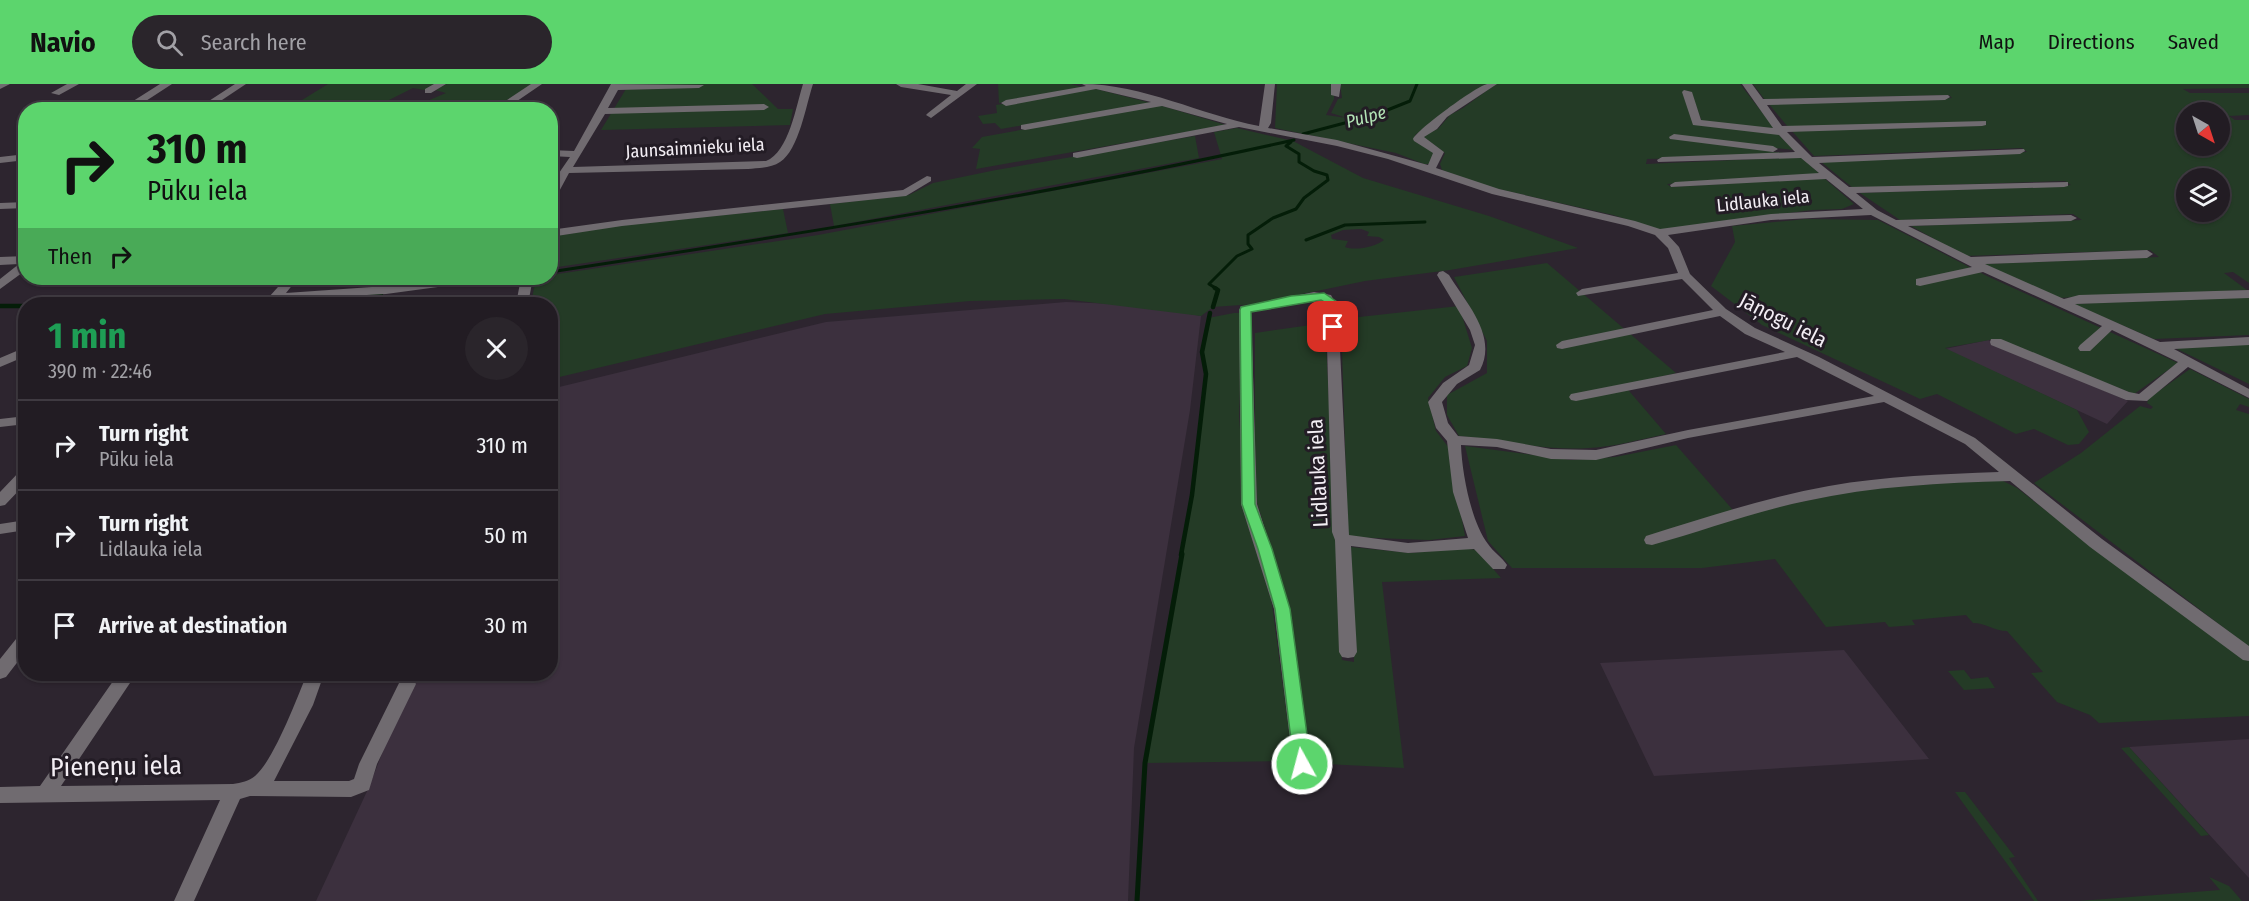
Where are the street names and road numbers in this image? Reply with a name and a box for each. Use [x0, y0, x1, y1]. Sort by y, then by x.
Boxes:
street label: Jaunsaimnieku iela [625, 133, 765, 163]
street label: Lidlauka iela [1716, 185, 1811, 217]
street label: Jāņogu iela [1735, 287, 1831, 353]
street label: Lidlauka iela [1302, 418, 1334, 528]
street label: Pieneņu iela [50, 750, 182, 784]

